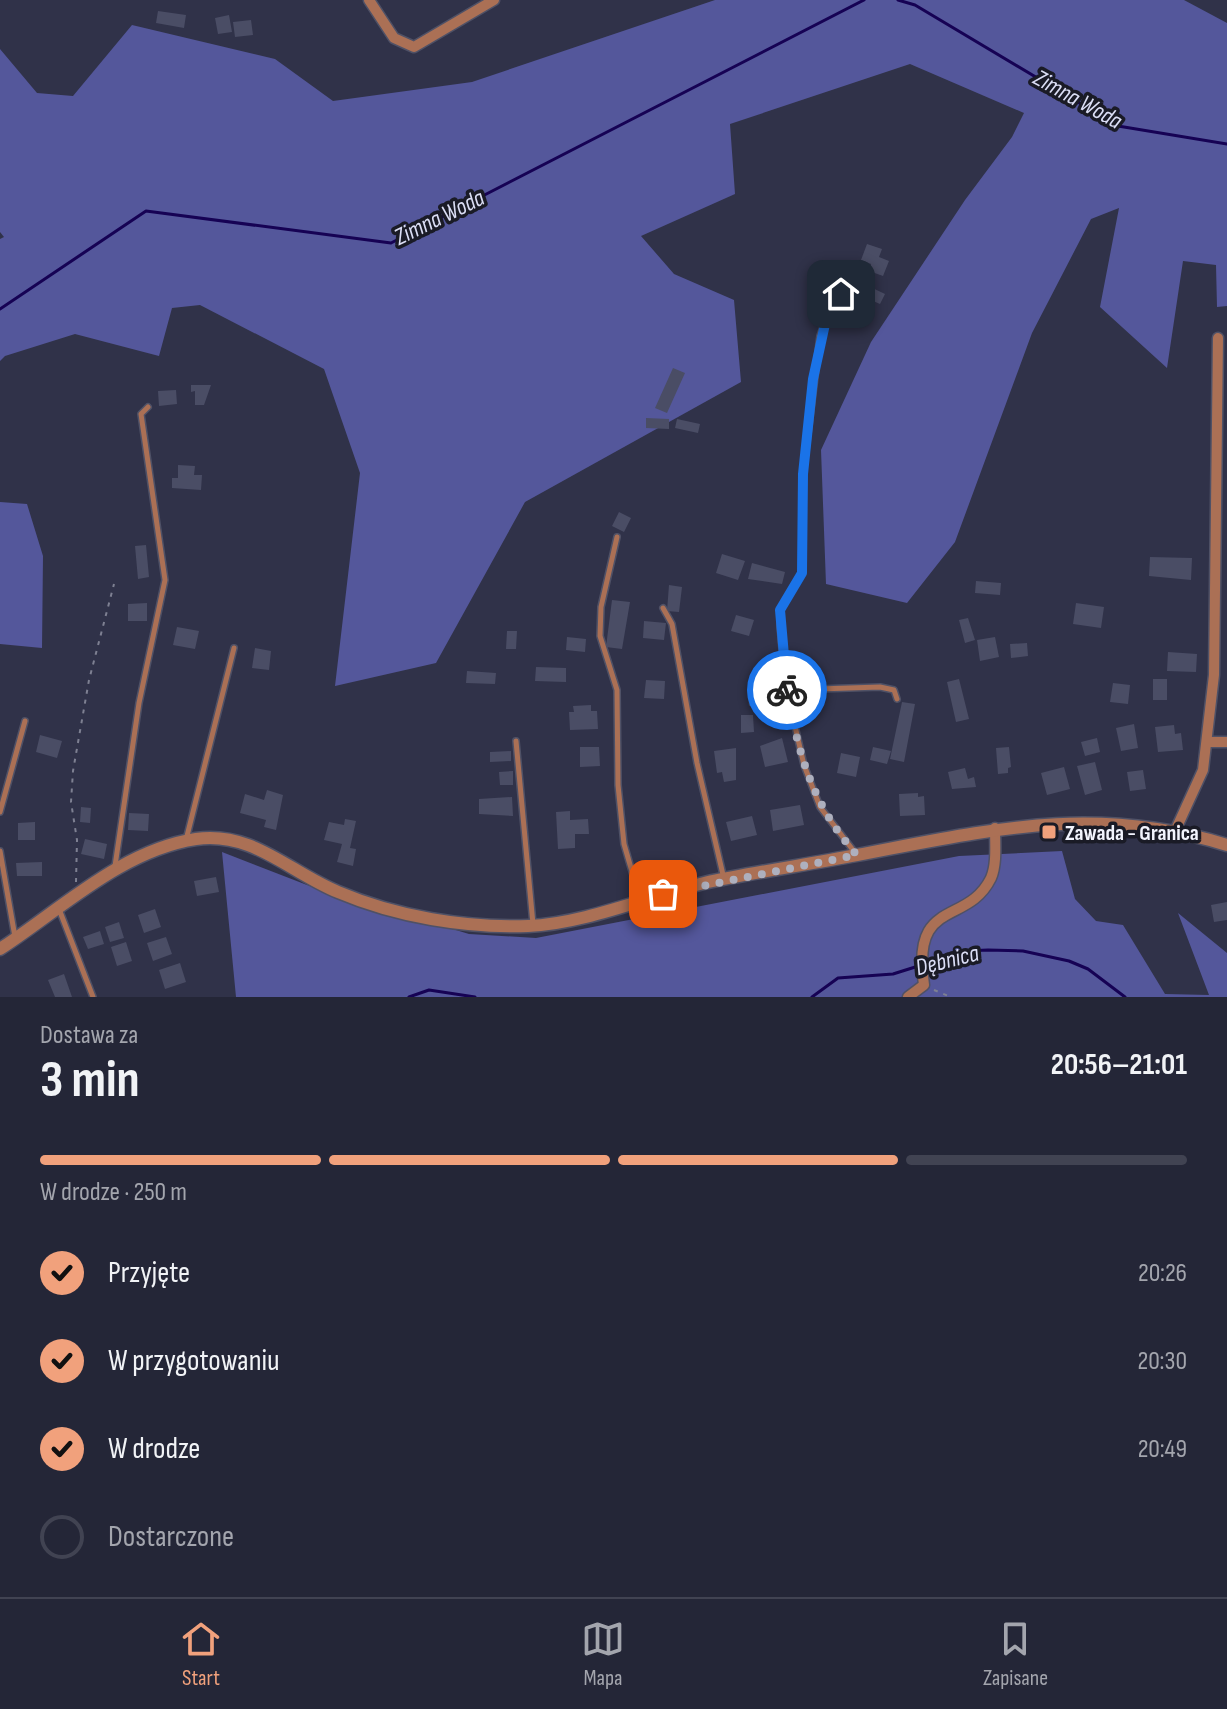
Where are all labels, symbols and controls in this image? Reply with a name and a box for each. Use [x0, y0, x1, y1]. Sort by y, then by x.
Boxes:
water label: Zimna Woda [1027, 63, 1127, 136]
water label: Zimna Woda [388, 183, 489, 252]
pin [807, 260, 875, 328]
icon: home [819, 272, 863, 316]
courier [747, 650, 827, 730]
icon: bike [765, 668, 809, 712]
place label: Zawada - Granica [1065, 820, 1199, 847]
marker: Zawada - Granica [1040, 823, 1058, 841]
pin [629, 860, 697, 928]
icon: bag [641, 872, 685, 916]
water label: Dębnica [912, 939, 982, 982]
text: Dostawa za [40, 1020, 138, 1051]
text: 20:56–21:01 [1051, 1047, 1187, 1083]
text: 3 min [40, 1049, 140, 1112]
text: W drodze · 250 m [40, 1177, 187, 1208]
icon: check [40, 1251, 84, 1295]
text: Przyjęte [108, 1255, 190, 1291]
text: 20:26 [1138, 1258, 1187, 1289]
icon: check [40, 1339, 84, 1383]
text: W przygotowaniu [108, 1343, 280, 1379]
text: 20:30 [1138, 1346, 1187, 1377]
icon: check [40, 1427, 84, 1471]
text: W drodze [108, 1431, 200, 1467]
text: 20:49 [1138, 1434, 1187, 1465]
text: Dostarczone [108, 1519, 234, 1555]
tab: Start [179, 1617, 223, 1692]
tab: Mapa [581, 1617, 625, 1692]
tab: Zapisane [983, 1617, 1048, 1692]

